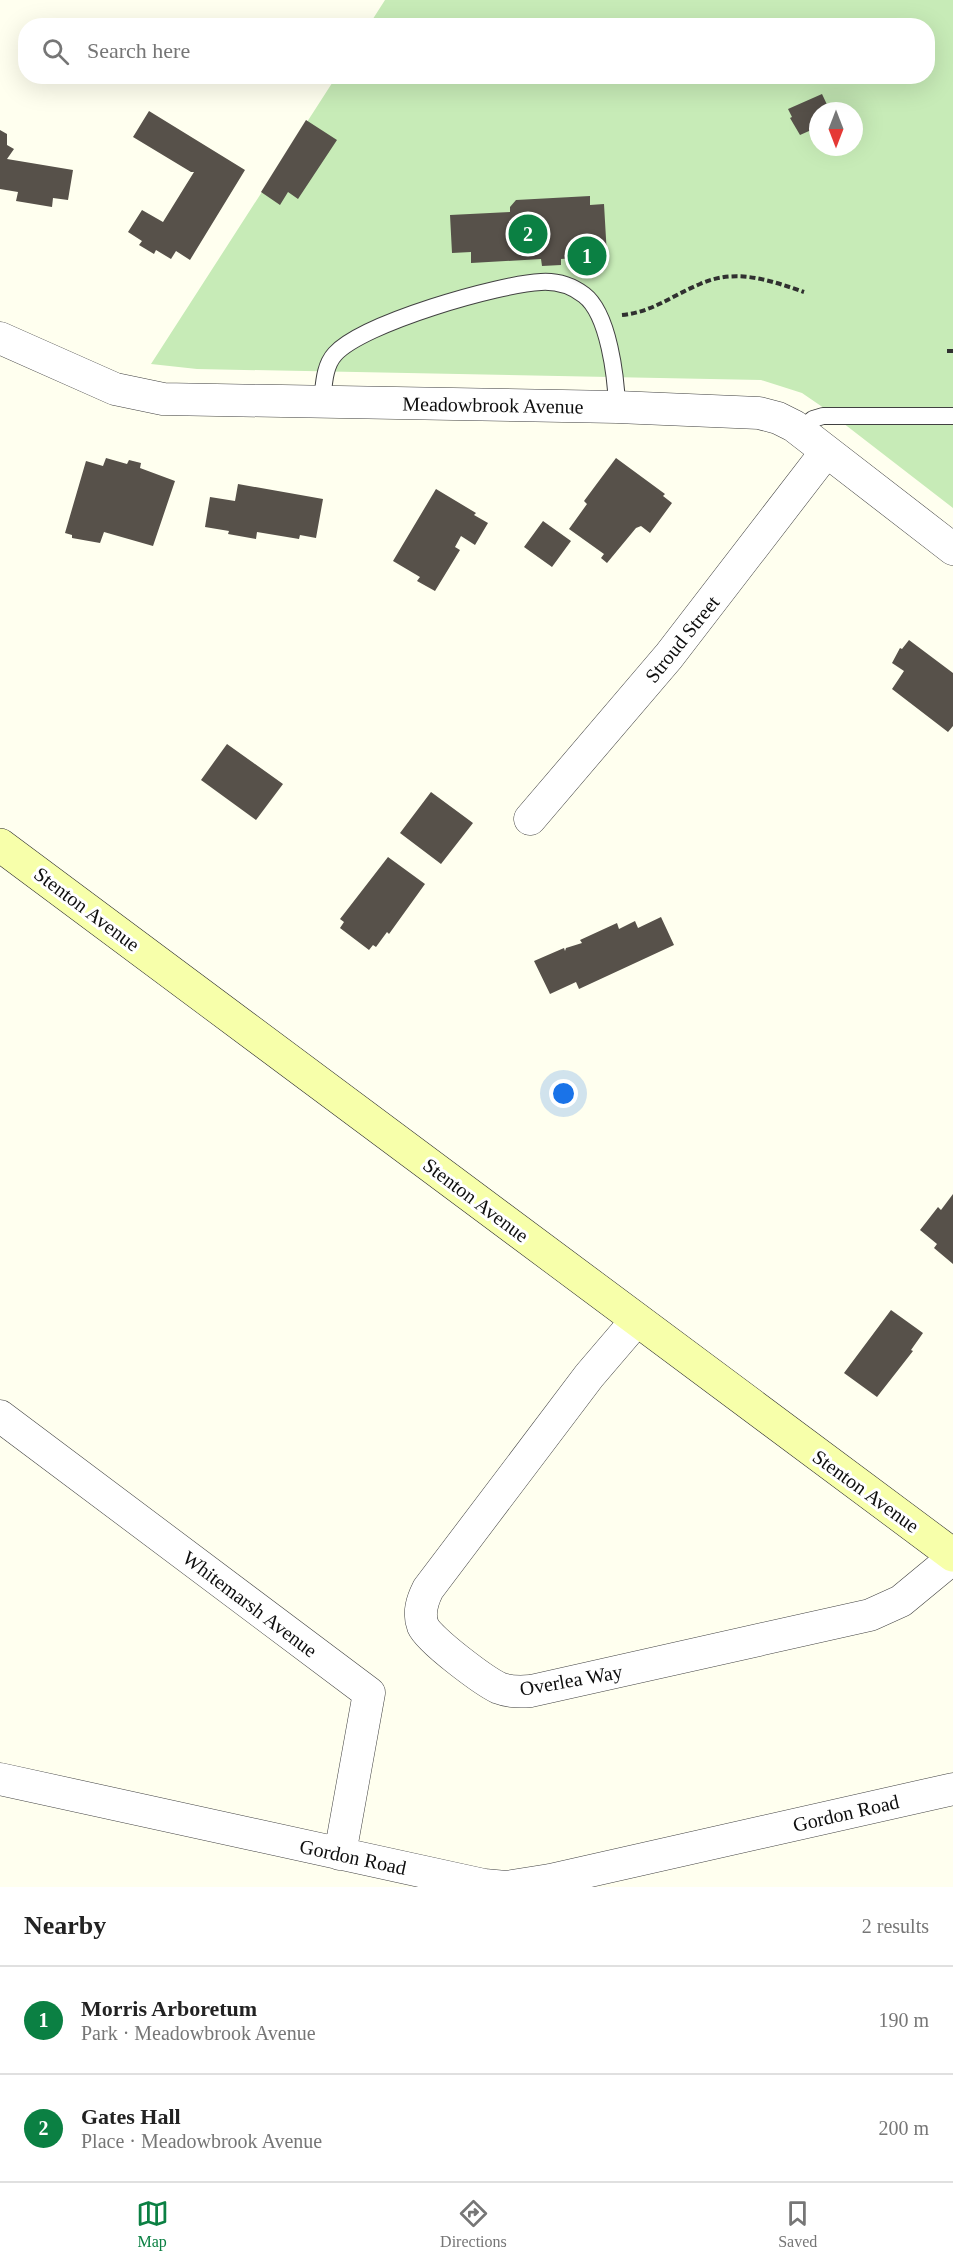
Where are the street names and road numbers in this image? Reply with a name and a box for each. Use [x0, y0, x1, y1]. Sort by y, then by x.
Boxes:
street label: Meadowbrook Avenue [402, 392, 584, 418]
street label: Stroud Street [640, 591, 724, 687]
street label: Stenton Avenue [30, 862, 144, 956]
street label: Stenton Avenue [419, 1153, 533, 1247]
street label: Stenton Avenue [809, 1445, 923, 1537]
street label: Whitemarsh Avenue [179, 1546, 322, 1662]
street label: Overlea Way [518, 1660, 624, 1701]
street label: Gordon Road [791, 1790, 901, 1836]
street label: Gordon Road [298, 1835, 408, 1879]

